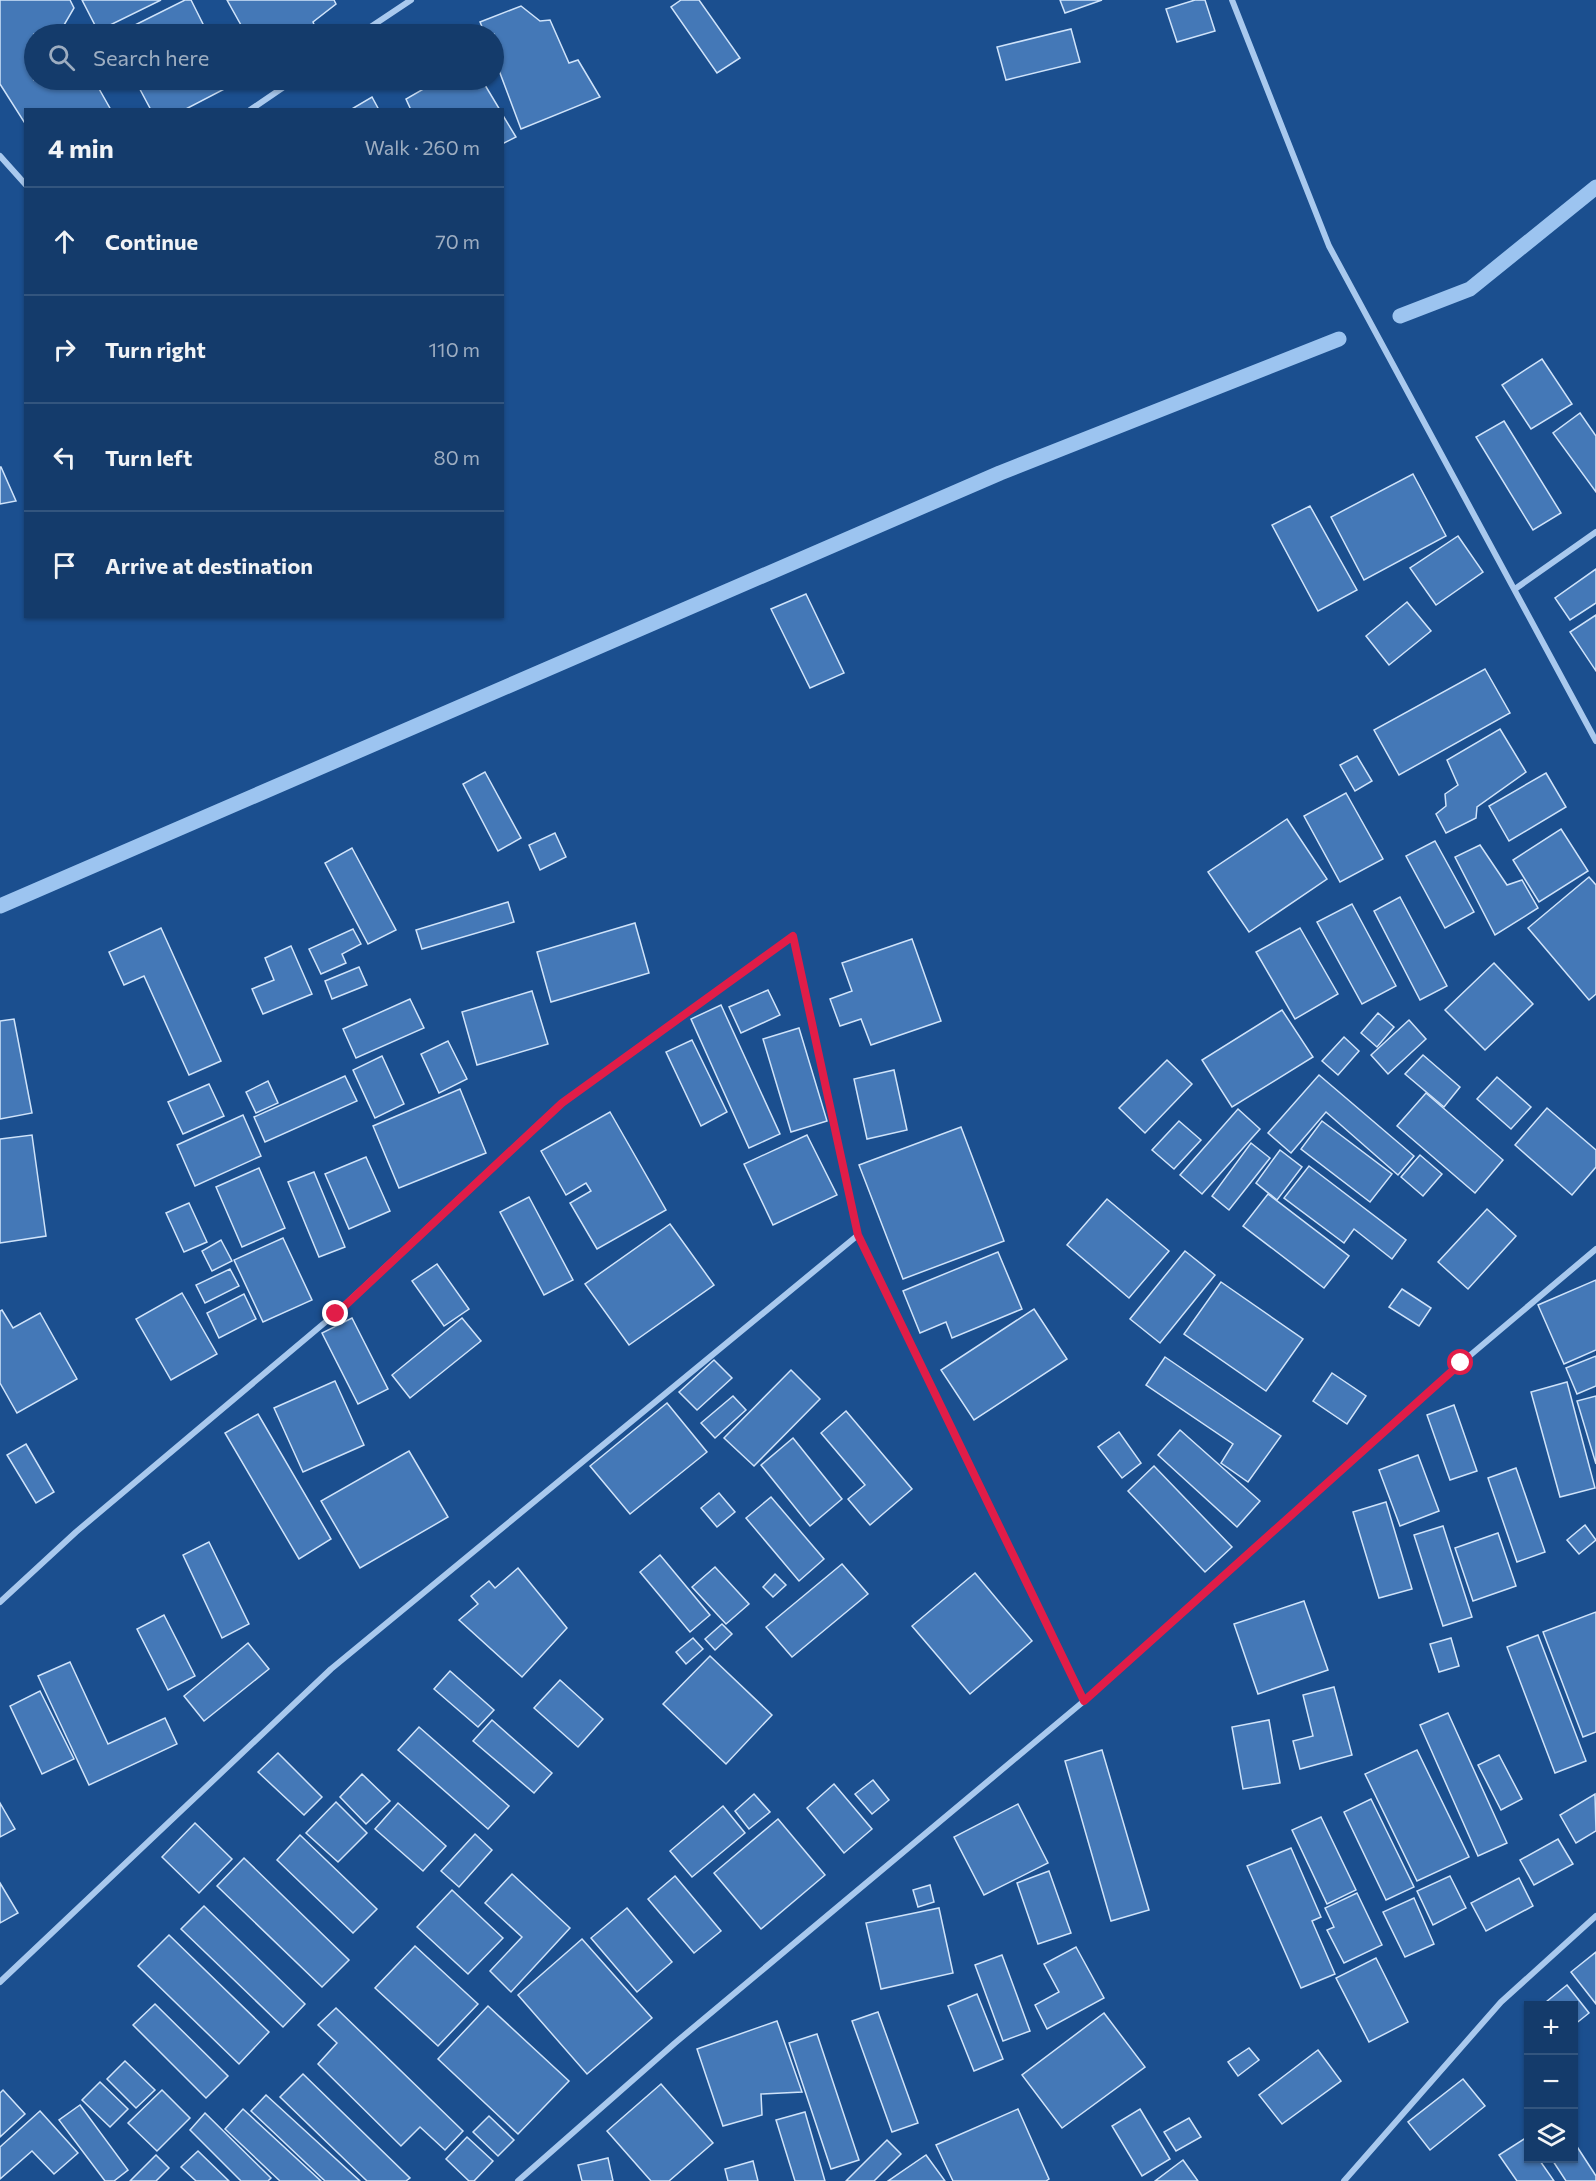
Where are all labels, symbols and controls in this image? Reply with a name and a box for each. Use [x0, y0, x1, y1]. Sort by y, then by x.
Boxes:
search box [24, 24, 504, 90]
icon: search [45, 41, 78, 74]
text: Search here [93, 44, 209, 71]
text: 4 min [48, 132, 114, 163]
text: Walk · 260 m [364, 135, 480, 159]
icon: ahead [48, 225, 81, 258]
text: Continue [105, 228, 198, 255]
text: 70 m [435, 229, 480, 253]
icon: right [48, 333, 81, 366]
text: Turn right [105, 336, 206, 363]
text: 110 m [429, 337, 480, 361]
icon: left [48, 441, 81, 474]
text: Turn left [105, 444, 192, 471]
text: 80 m [434, 445, 480, 469]
icon: arrive [48, 549, 81, 582]
text: Arrive at destination [105, 552, 313, 579]
route end [322, 1300, 348, 1326]
route start [1447, 1349, 1473, 1375]
map controls [1524, 2001, 1578, 2163]
button: + [1524, 2001, 1578, 2055]
button: − [1524, 2055, 1578, 2109]
button: layers [1524, 2109, 1578, 2163]

